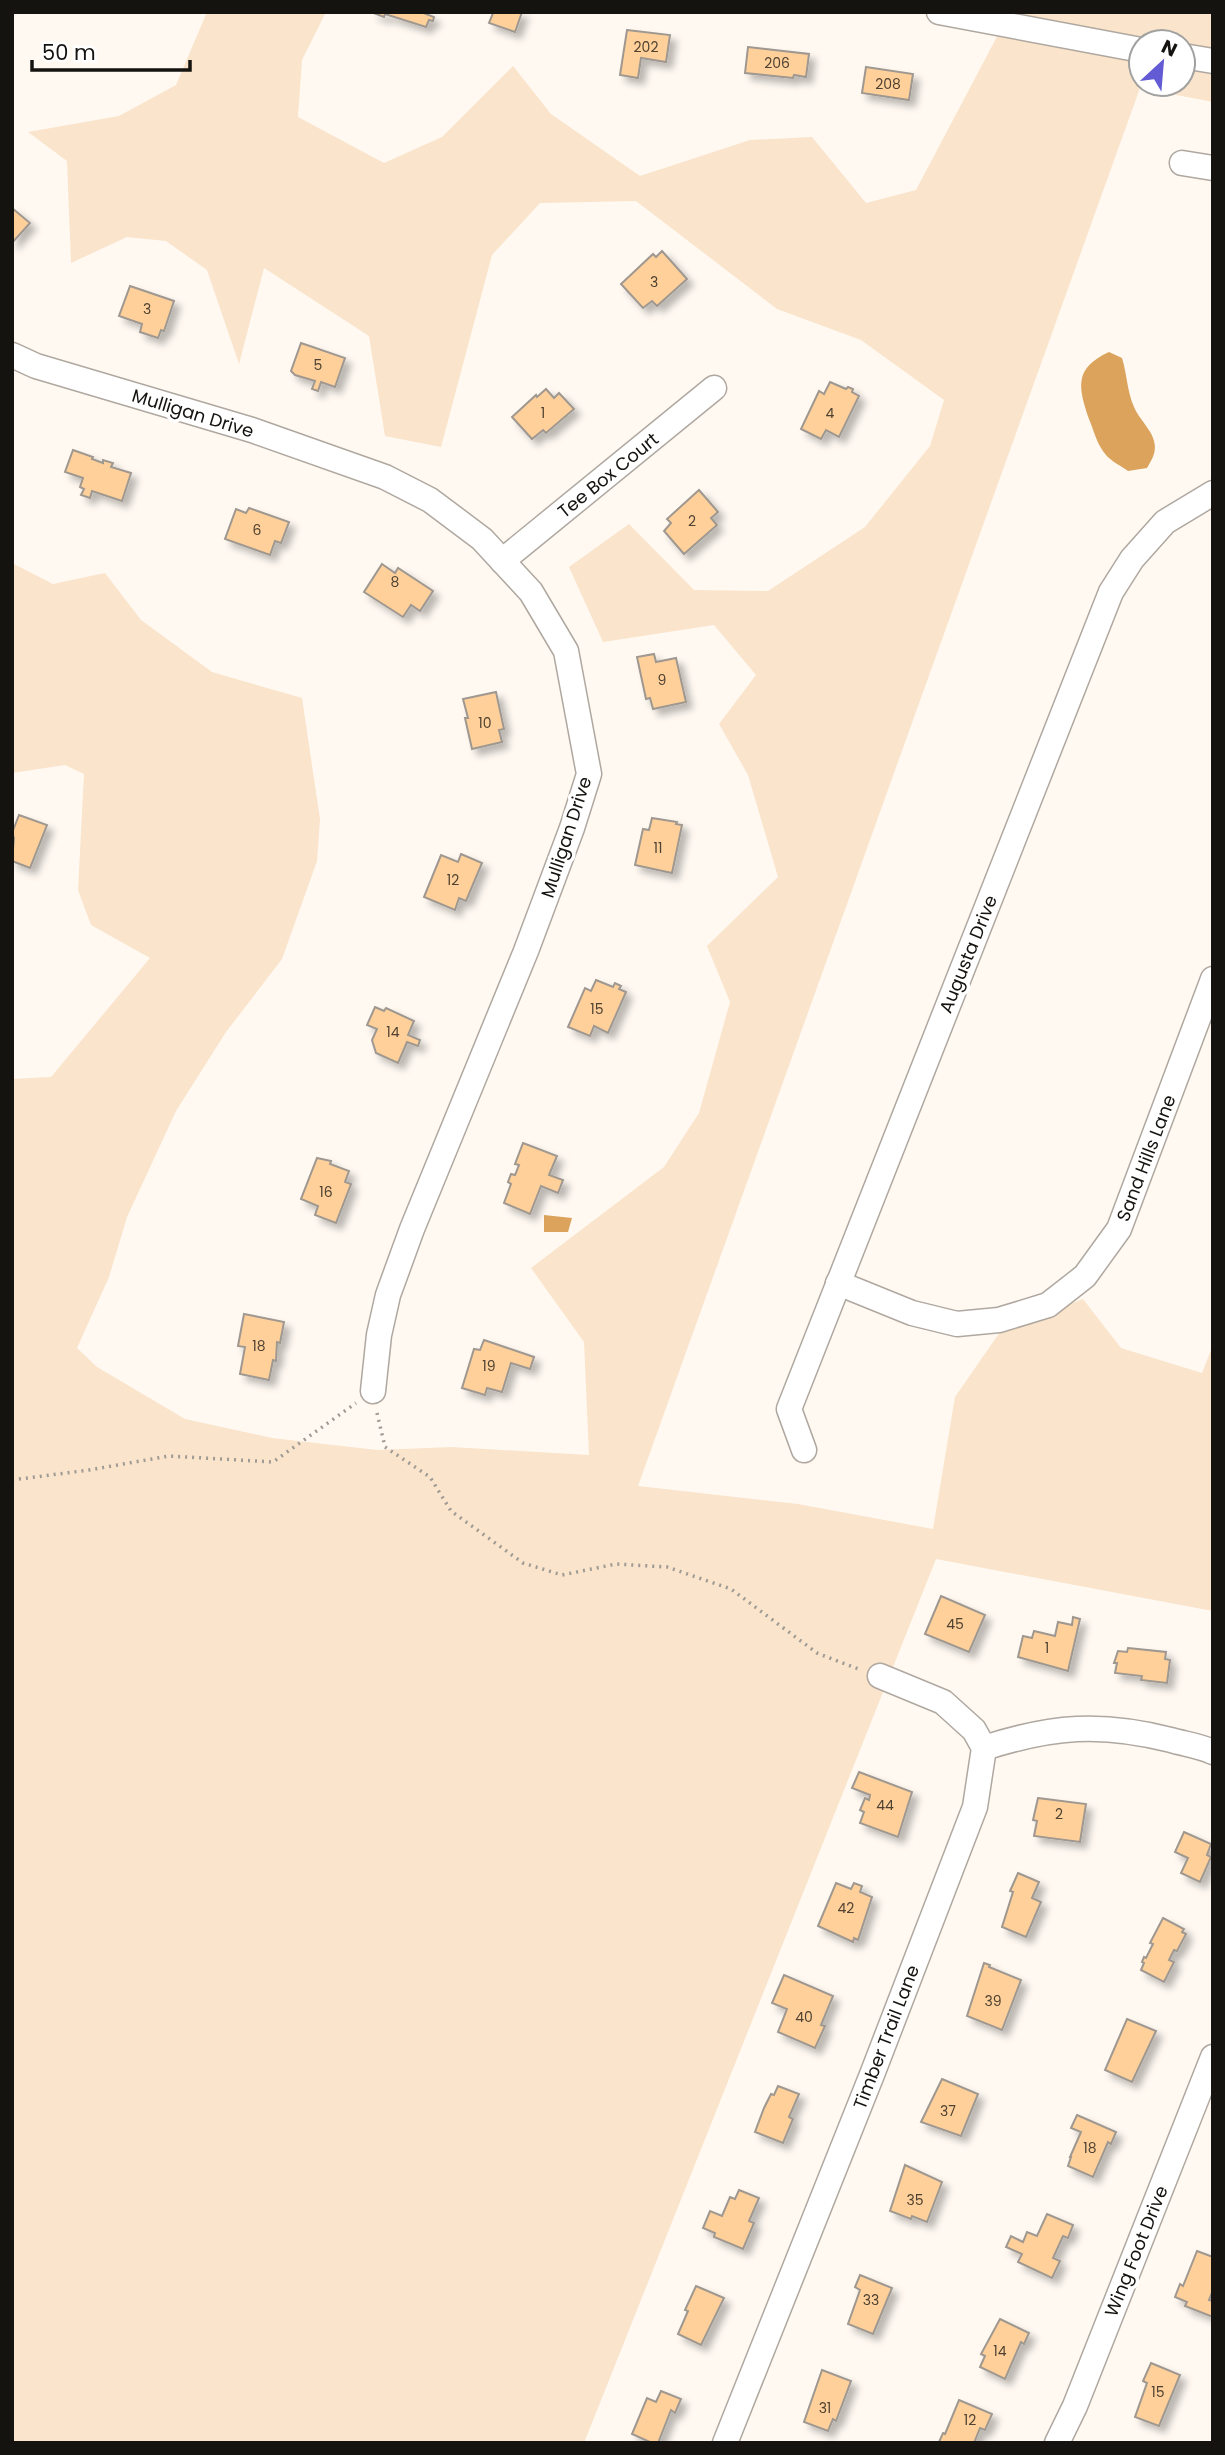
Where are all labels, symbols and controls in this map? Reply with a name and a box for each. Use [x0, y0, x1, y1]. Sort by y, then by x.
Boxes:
scale bar [32, 28, 189, 72]
north arrow [1127, 28, 1197, 98]
text: N [1157, 33, 1182, 63]
house number: 202 [634, 37, 658, 57]
text: 50 m [42, 38, 96, 67]
house number: 206 [764, 53, 790, 73]
house number: 208 [875, 74, 901, 94]
house number: 3 [650, 272, 658, 292]
house number: 3 [143, 299, 151, 319]
house number: 5 [314, 355, 322, 375]
street label: Mulligan Drive [129, 383, 257, 443]
house number: 1 [541, 403, 545, 423]
house number: 4 [826, 403, 835, 423]
street label: Tee Box Court [552, 427, 664, 523]
house number: 2 [688, 511, 696, 531]
house number: 6 [253, 520, 262, 540]
house number: 8 [391, 572, 400, 592]
house number: 9 [658, 670, 666, 690]
house number: 10 [478, 713, 492, 733]
street label: Mulligan Drive [535, 773, 597, 901]
house number: 11 [654, 838, 662, 858]
house number: 12 [447, 870, 459, 890]
street label: Augusta Drive [933, 891, 1003, 1017]
house number: 15 [590, 999, 604, 1019]
house number: 14 [386, 1022, 400, 1042]
street label: Sand Hills Lane [1110, 1091, 1182, 1225]
house number: 16 [319, 1182, 333, 1202]
house number: 18 [252, 1336, 266, 1356]
house number: 19 [482, 1356, 496, 1376]
house number: 45 [946, 1614, 964, 1634]
house number: 1 [1045, 1638, 1049, 1658]
house number: 44 [876, 1795, 894, 1815]
house number: 2 [1055, 1804, 1063, 1824]
house number: 42 [838, 1898, 854, 1918]
street label: Timber Trail Lane [847, 1961, 925, 2113]
house number: 39 [984, 1991, 1002, 2011]
house number: 40 [795, 2007, 813, 2027]
house number: 37 [940, 2101, 956, 2121]
house number: 18 [1083, 2138, 1097, 2158]
street label: Wing Foot Drive [1098, 2182, 1174, 2320]
house number: 35 [906, 2190, 924, 2210]
house number: 33 [863, 2290, 879, 2310]
house number: 14 [993, 2341, 1007, 2361]
house number: 15 [1151, 2382, 1165, 2402]
house number: 31 [819, 2398, 831, 2418]
house number: 12 [964, 2410, 976, 2430]

